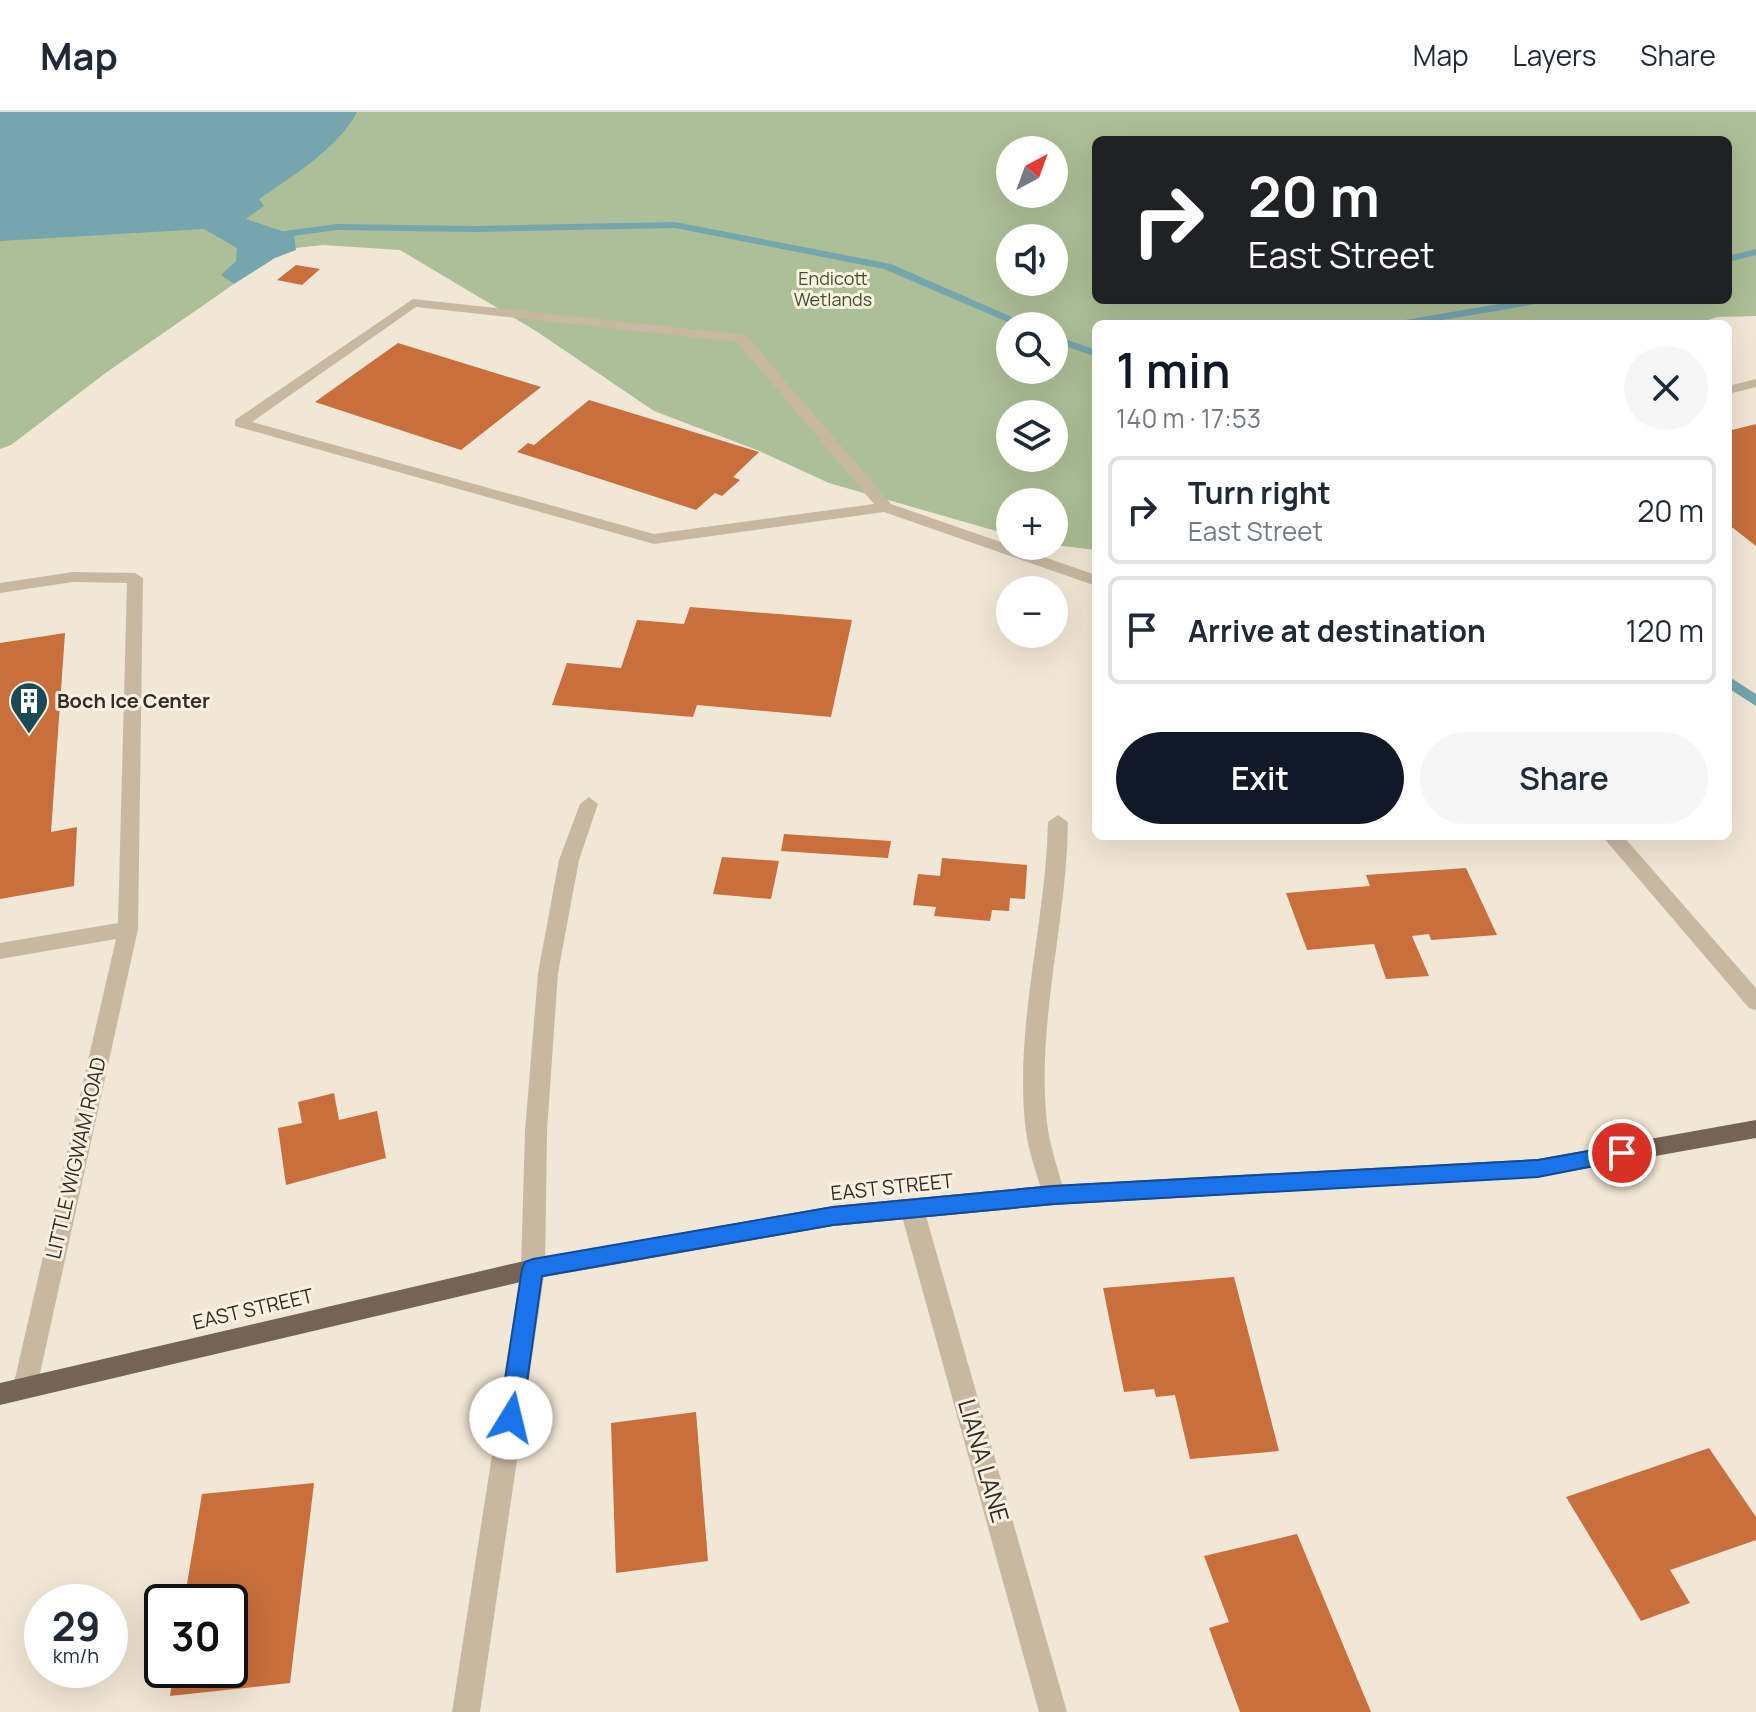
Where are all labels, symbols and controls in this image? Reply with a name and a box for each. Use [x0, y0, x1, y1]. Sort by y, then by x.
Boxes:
text: Map [40, 29, 118, 81]
text: Map [1413, 36, 1469, 74]
text: Layers [1513, 36, 1596, 74]
text: Share [1640, 36, 1716, 74]
north arrow [996, 136, 1068, 208]
map controls [996, 136, 1068, 648]
text: 20 m [1248, 157, 1380, 234]
icon: right [1116, 168, 1220, 272]
button: sound [996, 224, 1068, 296]
text: East Street [1248, 230, 1435, 279]
park label: Endicott Wetlands [794, 266, 872, 311]
button: search [996, 312, 1068, 384]
text: 1 min [1116, 337, 1230, 402]
button: close [1624, 346, 1708, 430]
button: layers [996, 400, 1068, 472]
text: 140 m · 17:53 [1116, 400, 1261, 436]
text: Turn right [1188, 472, 1331, 513]
button: + [996, 488, 1068, 560]
icon: right [1120, 488, 1164, 532]
text: 20 m [1637, 490, 1704, 531]
text: East Street [1188, 513, 1323, 549]
button: − [996, 576, 1068, 648]
icon: arrive [1120, 608, 1164, 652]
text: Arrive at destination [1188, 610, 1486, 651]
text: 120 m [1625, 610, 1704, 651]
building icon: Boch Ice Center [8, 680, 50, 735]
place label: Boch Ice Center [57, 687, 210, 714]
button: Exit [1116, 732, 1404, 824]
button: Share [1420, 732, 1708, 824]
street label: LITTLE WIGWAM ROAD [39, 1054, 112, 1261]
pin [1588, 1119, 1656, 1187]
icon: arrive [1600, 1131, 1644, 1175]
street label: EAST STREET [829, 1167, 955, 1206]
street label: EAST STREET [190, 1282, 316, 1335]
position arrow [469, 1376, 553, 1460]
street label: LIANA LANE [951, 1395, 1018, 1526]
speed limit sign: 30 [144, 1584, 248, 1688]
text: 29 [52, 1598, 100, 1653]
text: km/h [53, 1642, 99, 1669]

